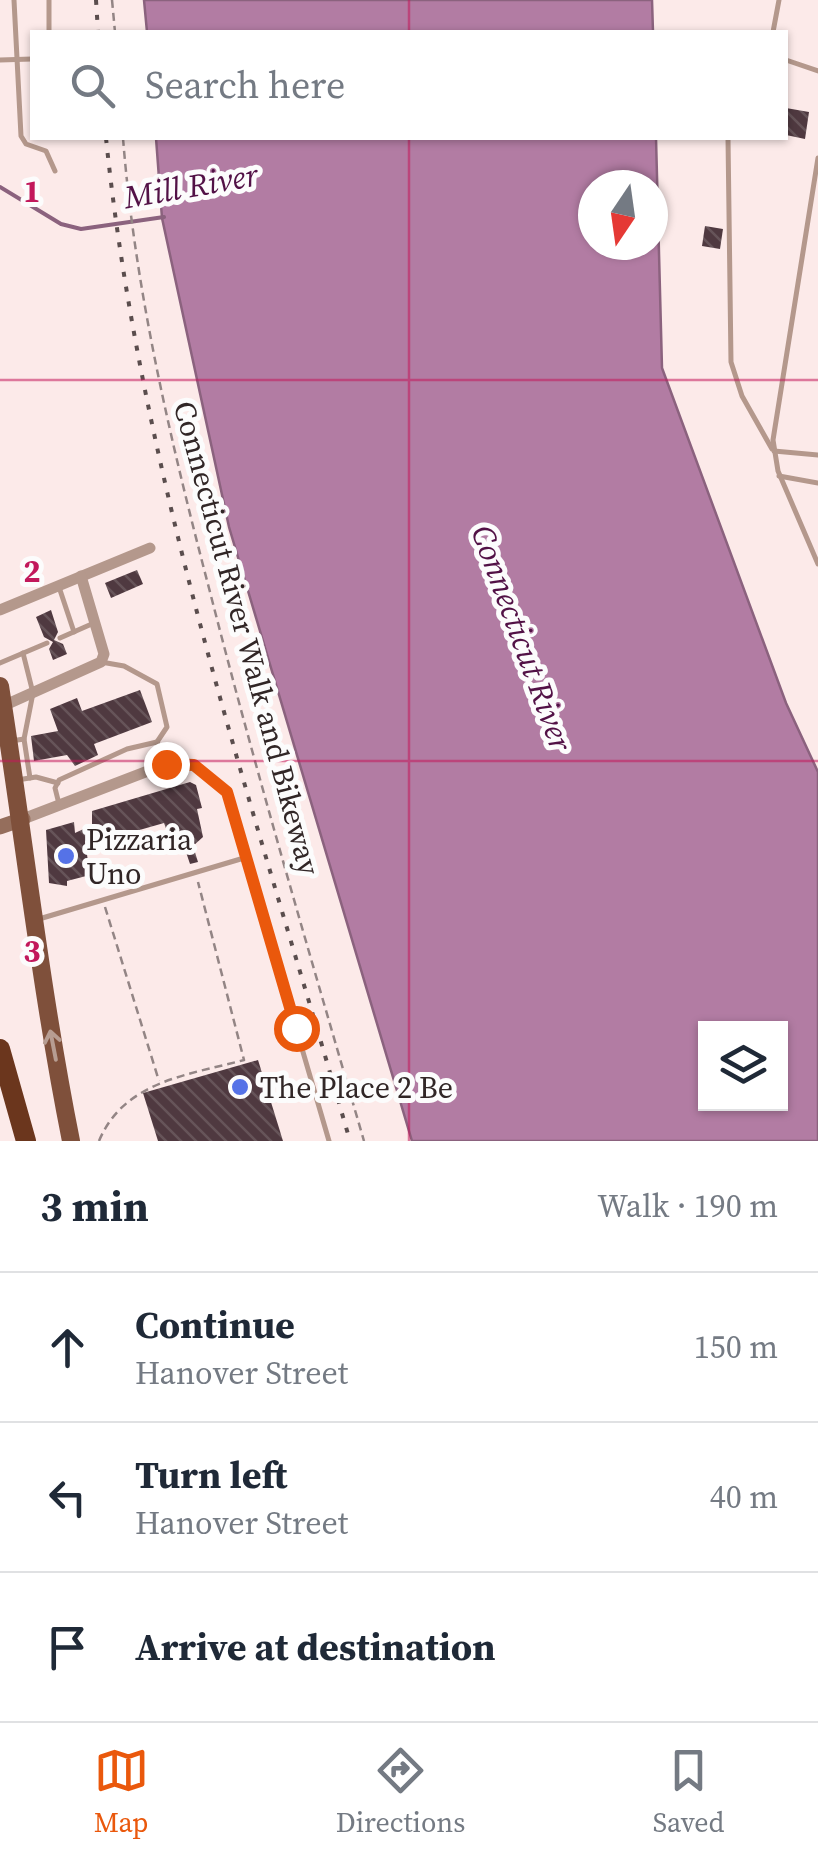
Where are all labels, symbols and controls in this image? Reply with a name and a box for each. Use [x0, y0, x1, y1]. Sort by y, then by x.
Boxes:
search box [30, 30, 788, 140]
icon: search [65, 58, 120, 113]
text: Search here [145, 59, 345, 111]
water label: Mill River [120, 152, 263, 220]
text: 1 [23, 169, 41, 213]
north arrow [578, 170, 668, 260]
street label: Connecticut River Walk and Bikeway [164, 397, 330, 880]
water label: Connecticut River [461, 519, 584, 758]
text: 2 [23, 549, 41, 593]
route end [144, 742, 190, 788]
place label: Pizzaria Uno [86, 819, 193, 894]
marker: Pizzaria Uno [55, 845, 77, 867]
text: 3 [23, 929, 41, 973]
route start [274, 1006, 320, 1052]
map controls [698, 1021, 788, 1111]
button: layers [698, 1021, 788, 1111]
one-way arrow [42, 1030, 61, 1062]
place label: The Place 2 Be [260, 1067, 453, 1108]
marker: The Place 2 Be [229, 1076, 251, 1098]
text: 3 min [40, 1177, 149, 1235]
text: Walk · 190 m [597, 1184, 778, 1228]
text: Continue [135, 1299, 295, 1351]
icon: ahead [40, 1320, 95, 1375]
text: 150 m [694, 1325, 778, 1369]
text: Hanover Street [135, 1351, 348, 1395]
text: Turn left [135, 1449, 287, 1501]
icon: left [40, 1470, 95, 1525]
text: 40 m [710, 1475, 778, 1519]
text: Hanover Street [135, 1501, 348, 1545]
icon: arrive [40, 1620, 95, 1675]
text: Arrive at destination [135, 1621, 496, 1673]
tab: Map [94, 1743, 149, 1841]
tab: Directions [336, 1743, 465, 1841]
tab: Saved [653, 1743, 724, 1841]

